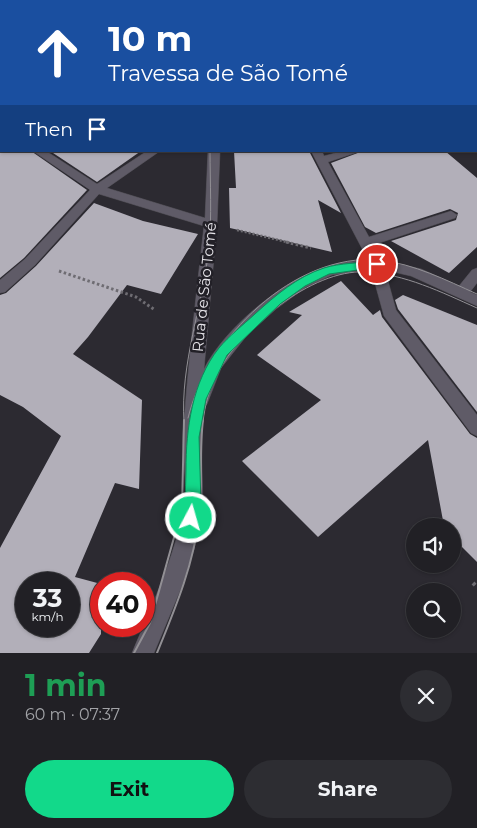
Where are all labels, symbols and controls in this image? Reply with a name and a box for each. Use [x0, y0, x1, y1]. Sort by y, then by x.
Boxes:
text: 10 m [108, 17, 192, 60]
icon: ahead [25, 20, 90, 85]
text: Travessa de São Tomé [108, 60, 348, 87]
icon: arrive [83, 115, 111, 143]
text: Then [25, 118, 73, 141]
street label: Rua de São Tomé [188, 221, 220, 353]
pin [356, 243, 398, 285]
icon: arrive [363, 250, 391, 278]
position arrow [164, 491, 216, 543]
map controls [406, 518, 461, 638]
button: sound [406, 518, 461, 573]
speed limit sign: 40 [90, 572, 155, 637]
text: 33 [33, 583, 62, 613]
button: search [406, 583, 461, 638]
text: km/h [31, 609, 64, 624]
text: 1 min [25, 667, 106, 704]
button: close [400, 670, 452, 722]
text: 60 m · 07:37 [25, 705, 120, 724]
button: Exit [25, 760, 234, 818]
button: Share [244, 760, 452, 818]

